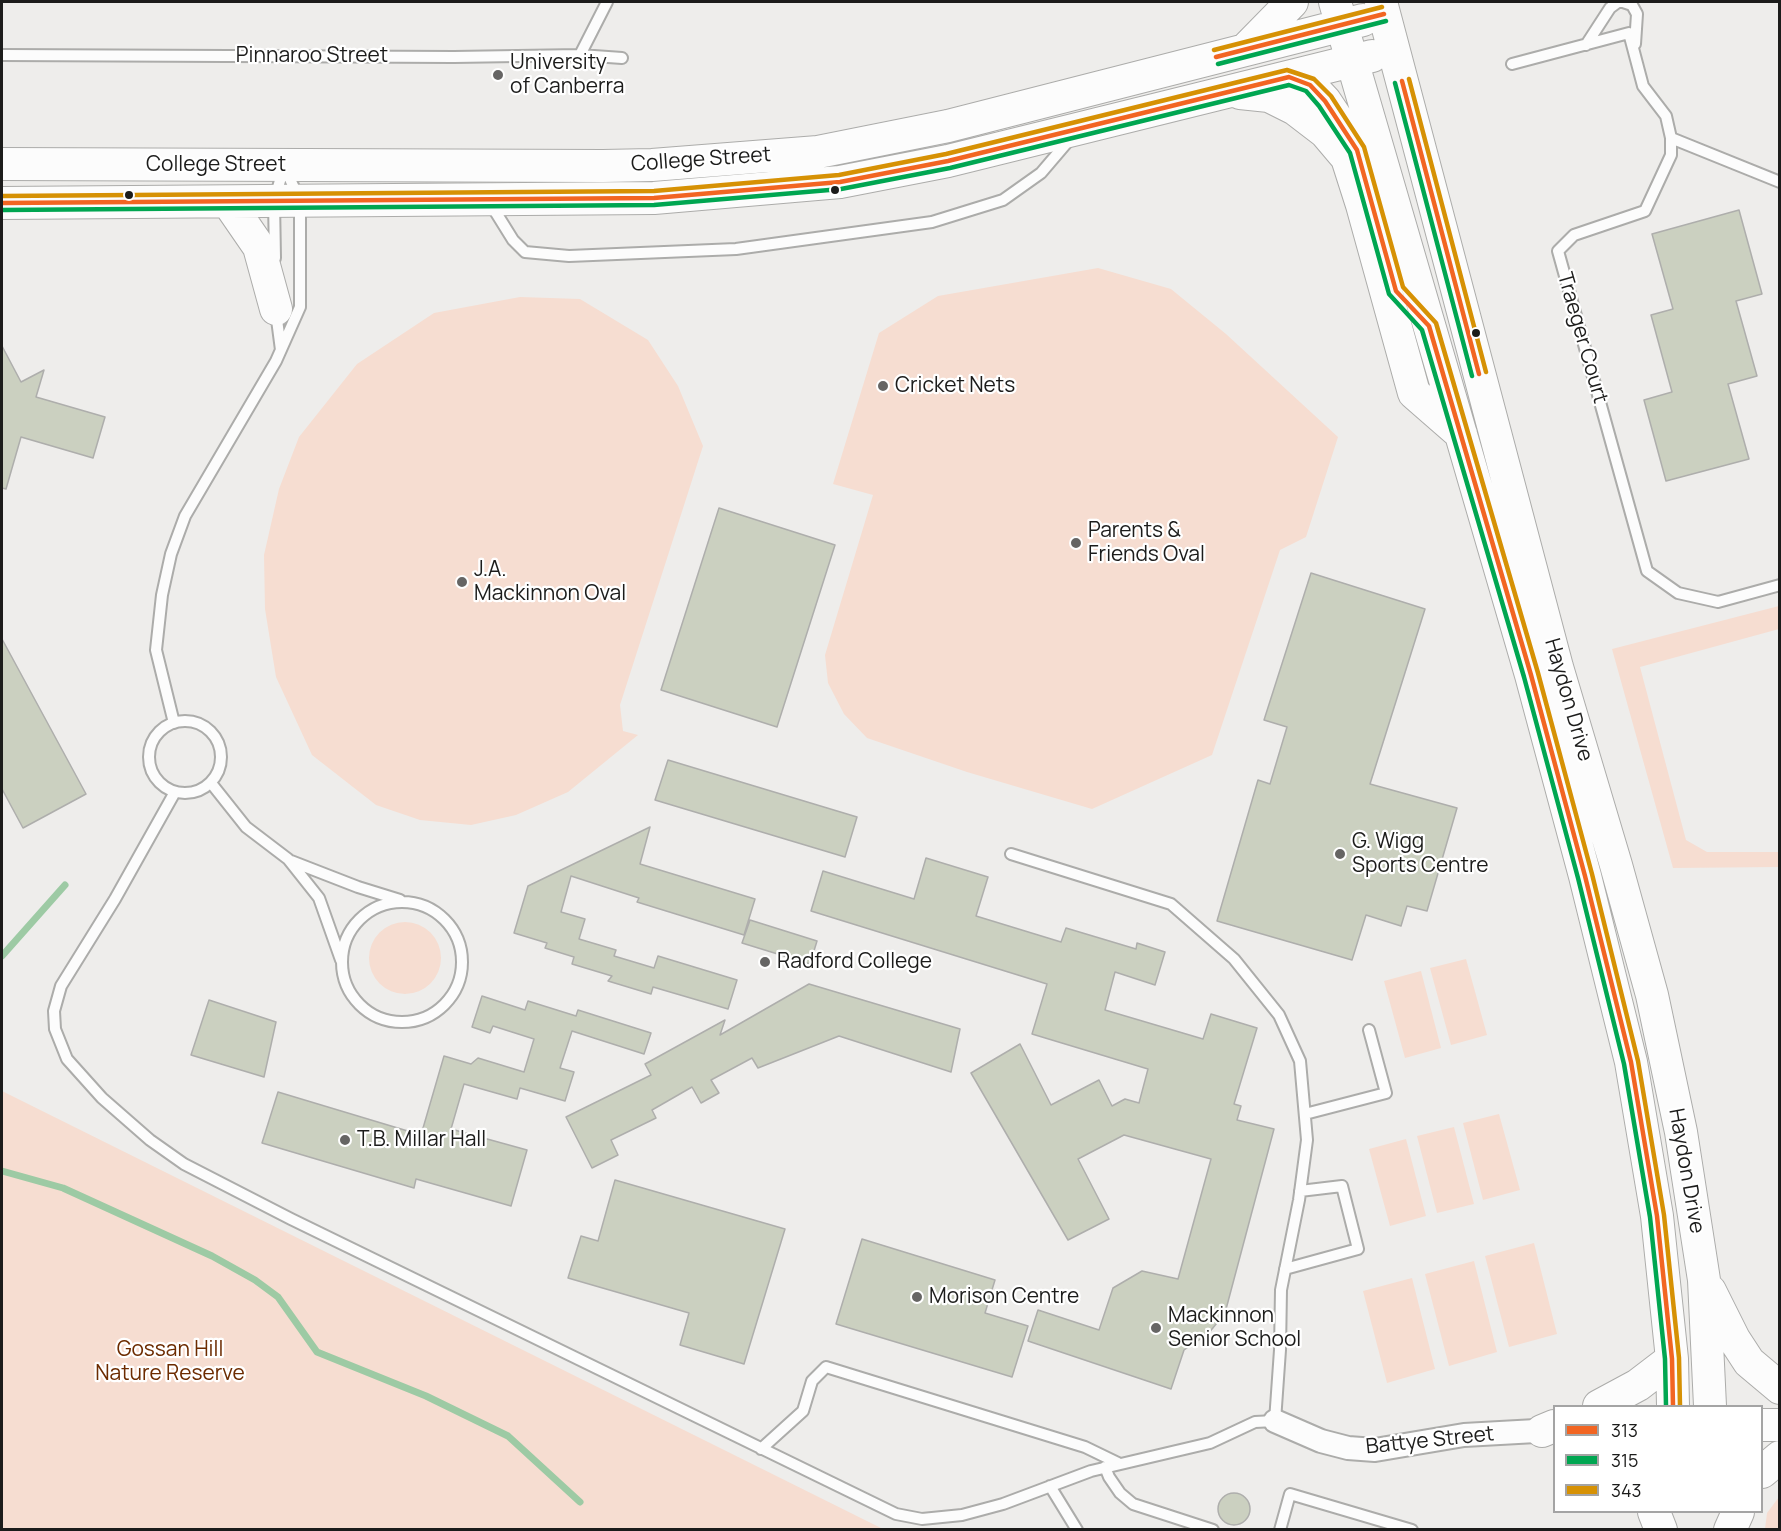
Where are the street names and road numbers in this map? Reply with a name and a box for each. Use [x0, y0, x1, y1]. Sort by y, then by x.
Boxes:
street label: Pinnaroo Street [236, 43, 388, 69]
street label: College Street [630, 143, 772, 177]
street label: College Street [146, 152, 286, 178]
street label: Traeger Court [1551, 270, 1613, 406]
street label: Haydon Drive [1538, 636, 1598, 764]
street label: Haydon Drive [1663, 1106, 1709, 1236]
street label: Battye Street [1365, 1422, 1495, 1460]

